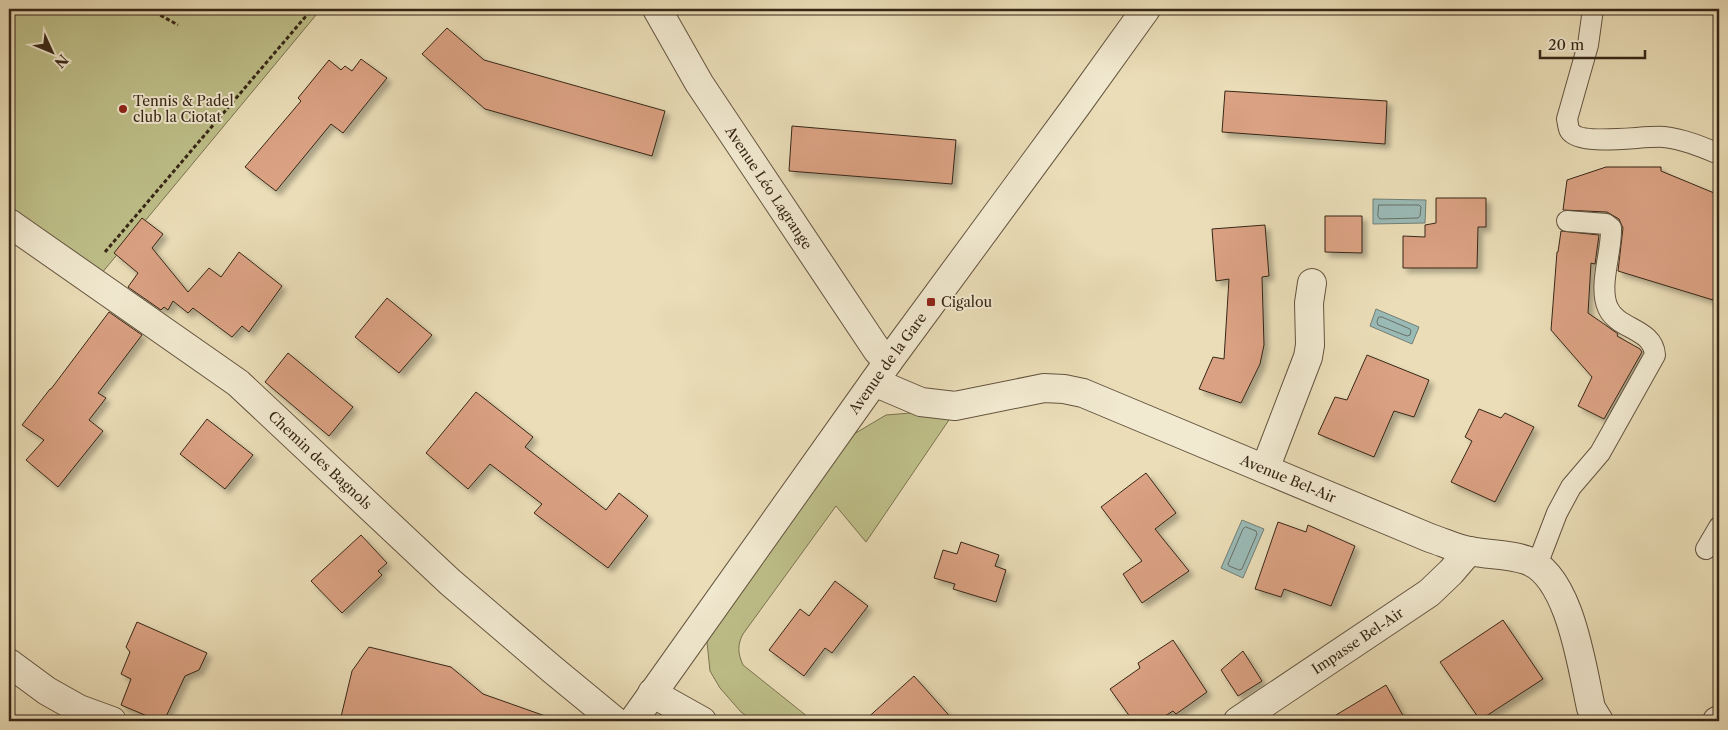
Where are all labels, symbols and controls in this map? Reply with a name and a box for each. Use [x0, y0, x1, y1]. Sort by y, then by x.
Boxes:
north arrow [28, 28, 78, 78]
scale bar [1540, 28, 1646, 60]
text: 20 m [1548, 35, 1584, 54]
text: N [51, 50, 72, 72]
place label: Tennis & Padel club la Ciotat [133, 92, 234, 126]
marker: Tennis & Padel club la Ciotat [117, 103, 129, 115]
street label: Avenue Léo Lagrange [721, 122, 816, 253]
place label: Cigalou [941, 293, 993, 311]
marker: Cigalou [925, 296, 937, 308]
street label: Avenue de la Gare [844, 309, 930, 418]
street label: Chemin des Bagnols [265, 407, 376, 513]
street label: Avenue Bel-Air [1237, 450, 1339, 507]
street label: Impasse Bel-Air [1308, 604, 1407, 678]

